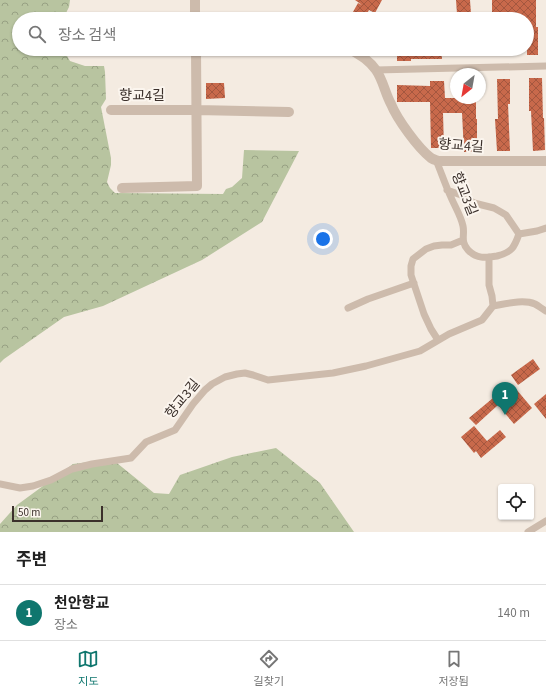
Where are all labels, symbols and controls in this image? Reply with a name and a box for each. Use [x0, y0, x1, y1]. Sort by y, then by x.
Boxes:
search box [12, 12, 534, 56]
icon: search [26, 23, 48, 45]
text: 장소 검색 [58, 25, 116, 46]
north arrow [450, 68, 486, 104]
street label: 향교4길 [119, 86, 165, 106]
street label: 향교4길 [438, 134, 484, 158]
street label: 향교3길 [446, 169, 482, 219]
your location [313, 229, 333, 249]
street label: 향교3길 [161, 375, 205, 423]
pin: 1 [492, 382, 518, 415]
map controls [498, 484, 534, 520]
button: locate [498, 484, 534, 520]
scale bar [12, 504, 103, 523]
text: 50 m [18, 505, 40, 520]
text: 주변 [16, 548, 47, 572]
text: 천안향교 [54, 593, 109, 614]
text: 1 [26, 604, 32, 622]
text: 140 m [497, 604, 530, 622]
text: 장소 [54, 616, 78, 634]
tab: 지도 [77, 648, 99, 689]
tab: 길찾기 [254, 648, 284, 689]
tab: 저장됨 [438, 648, 469, 689]

